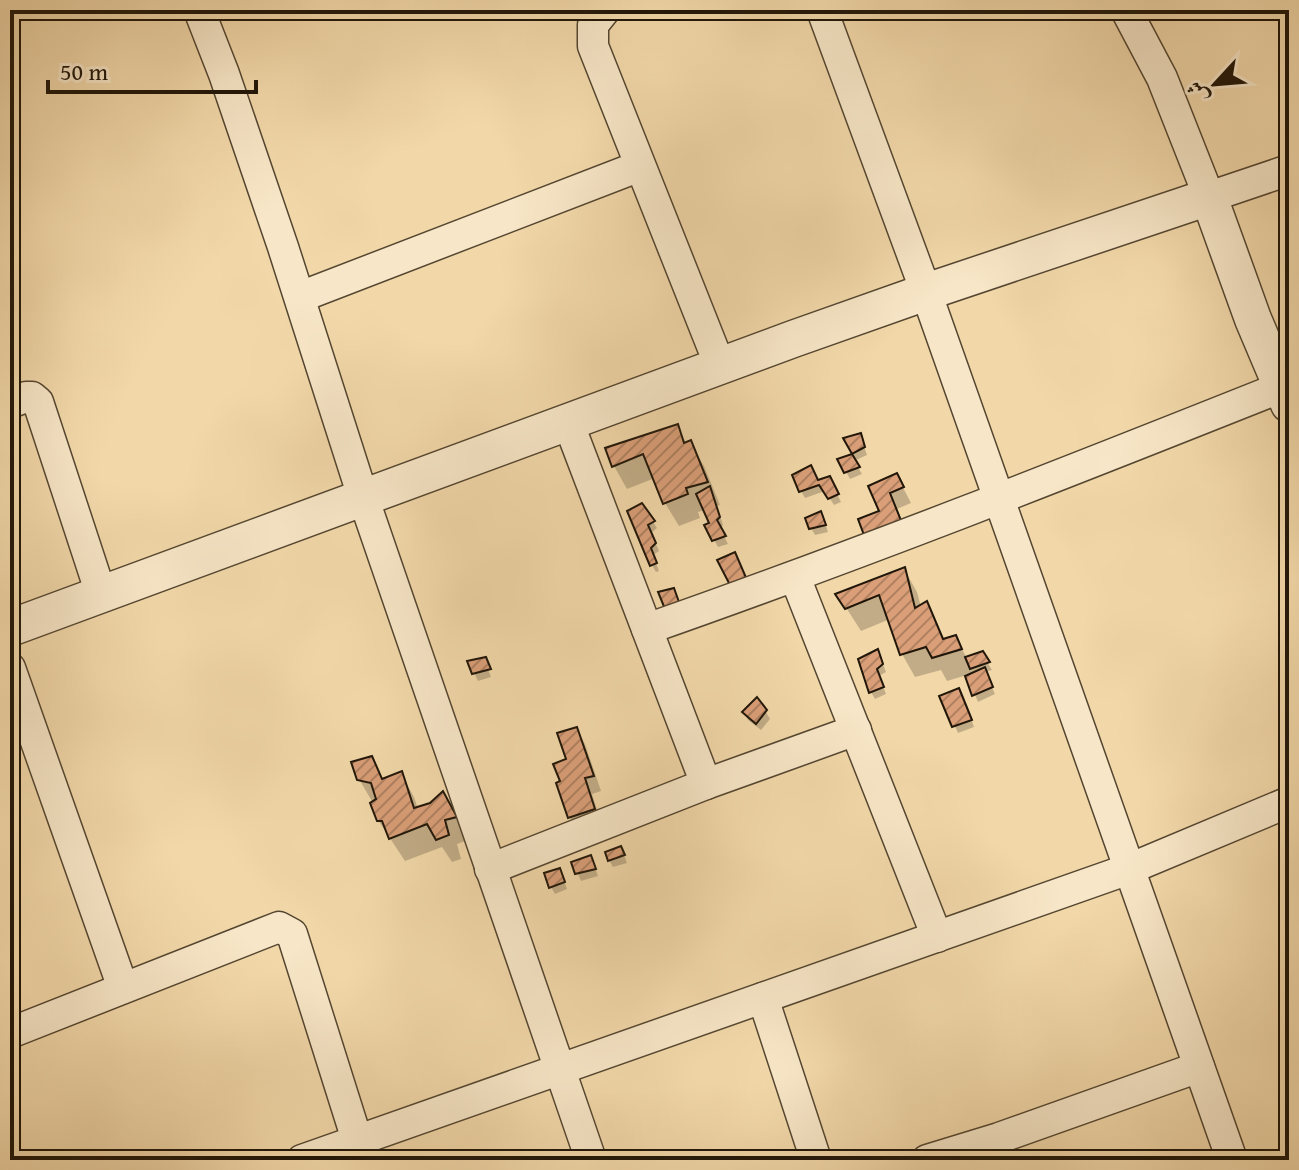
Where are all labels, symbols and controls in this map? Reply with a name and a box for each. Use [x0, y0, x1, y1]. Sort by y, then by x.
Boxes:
scale bar [48, 44, 256, 94]
north arrow [1175, 44, 1255, 124]
text: 50 m [60, 54, 108, 89]
text: ش [1178, 76, 1216, 110]

